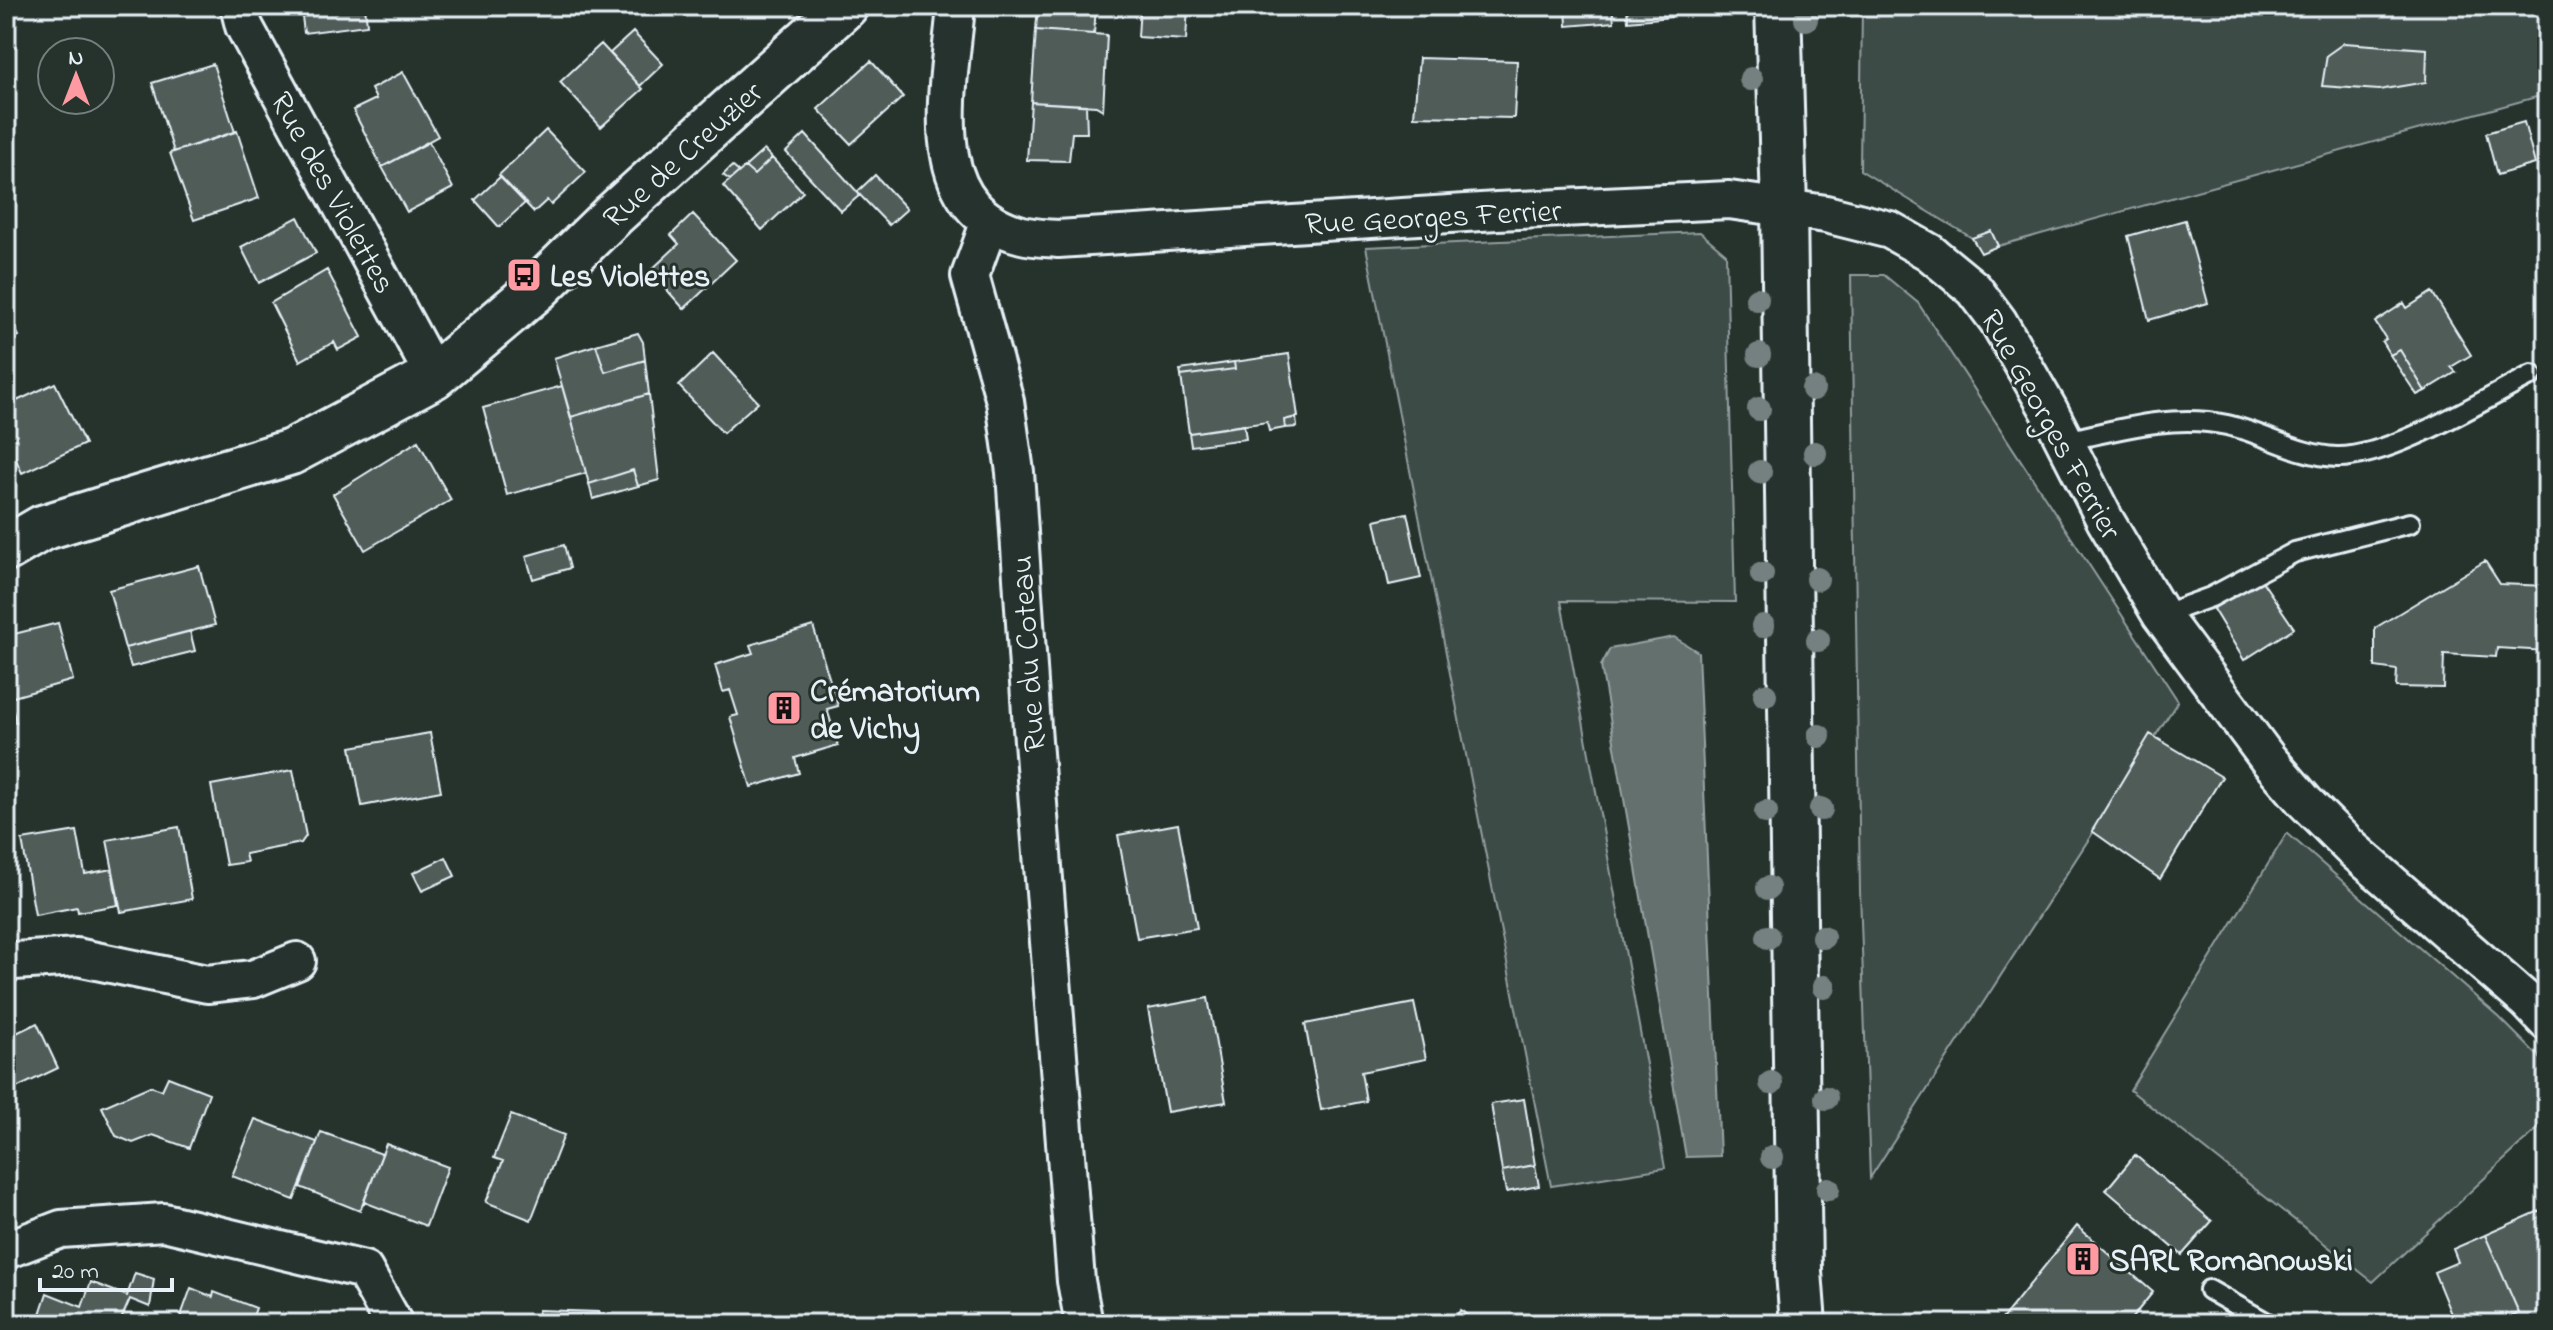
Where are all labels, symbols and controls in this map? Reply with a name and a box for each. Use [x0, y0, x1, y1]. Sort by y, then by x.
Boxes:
north arrow [36, 36, 116, 116]
text: N [69, 43, 83, 75]
street label: Rue de Creuzier [594, 72, 775, 242]
street label: Rue des Violettes [256, 84, 406, 303]
street label: Rue Georges Ferrier [1304, 189, 1563, 250]
place label: Les Violettes [550, 255, 710, 302]
bus stop icon: Les Violettes [505, 256, 543, 294]
street label: Rue Georges Ferrier [1966, 302, 2132, 550]
street label: Rue du Coteau [1000, 554, 1061, 754]
place label: Crématorium de Vichy [810, 670, 980, 755]
building icon: Crématorium de Vichy [765, 689, 803, 727]
place label: SARL Romanowski [2109, 1239, 2353, 1286]
building icon: SARL Romanowski [2064, 1240, 2102, 1278]
scale bar [40, 1242, 172, 1292]
text: 20 m [52, 1255, 99, 1290]

